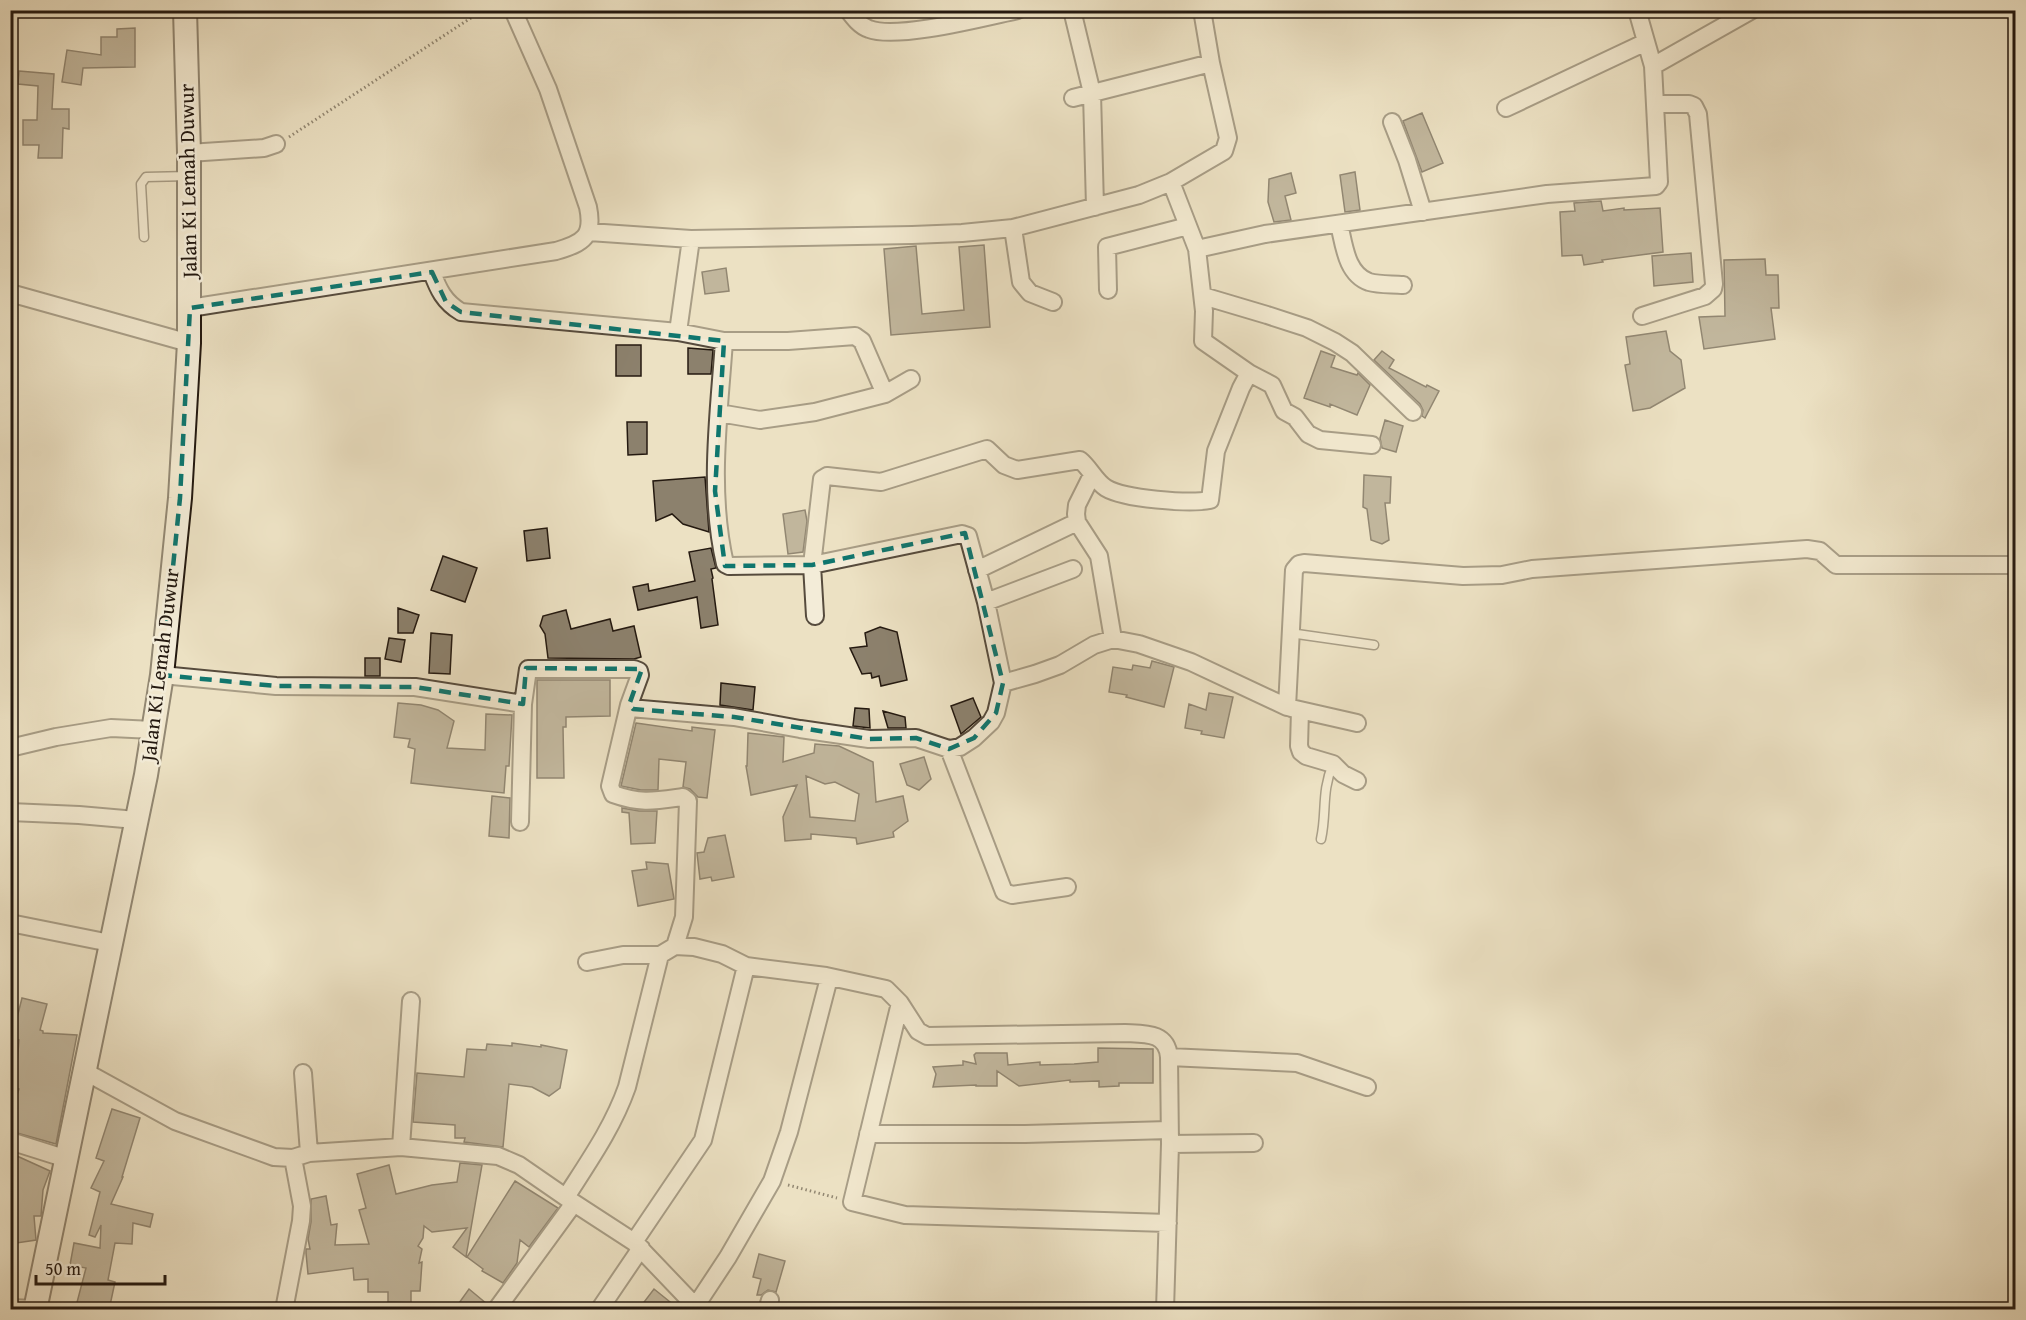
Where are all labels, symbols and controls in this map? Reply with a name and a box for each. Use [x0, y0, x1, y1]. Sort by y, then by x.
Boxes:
street label: Jalan Ki Lemah Duwur [170, 83, 205, 281]
street label: Jalan Ki Lemah Duwur [132, 566, 187, 766]
scale bar [36, 1248, 165, 1286]
text: 50 m [45, 1255, 81, 1282]

